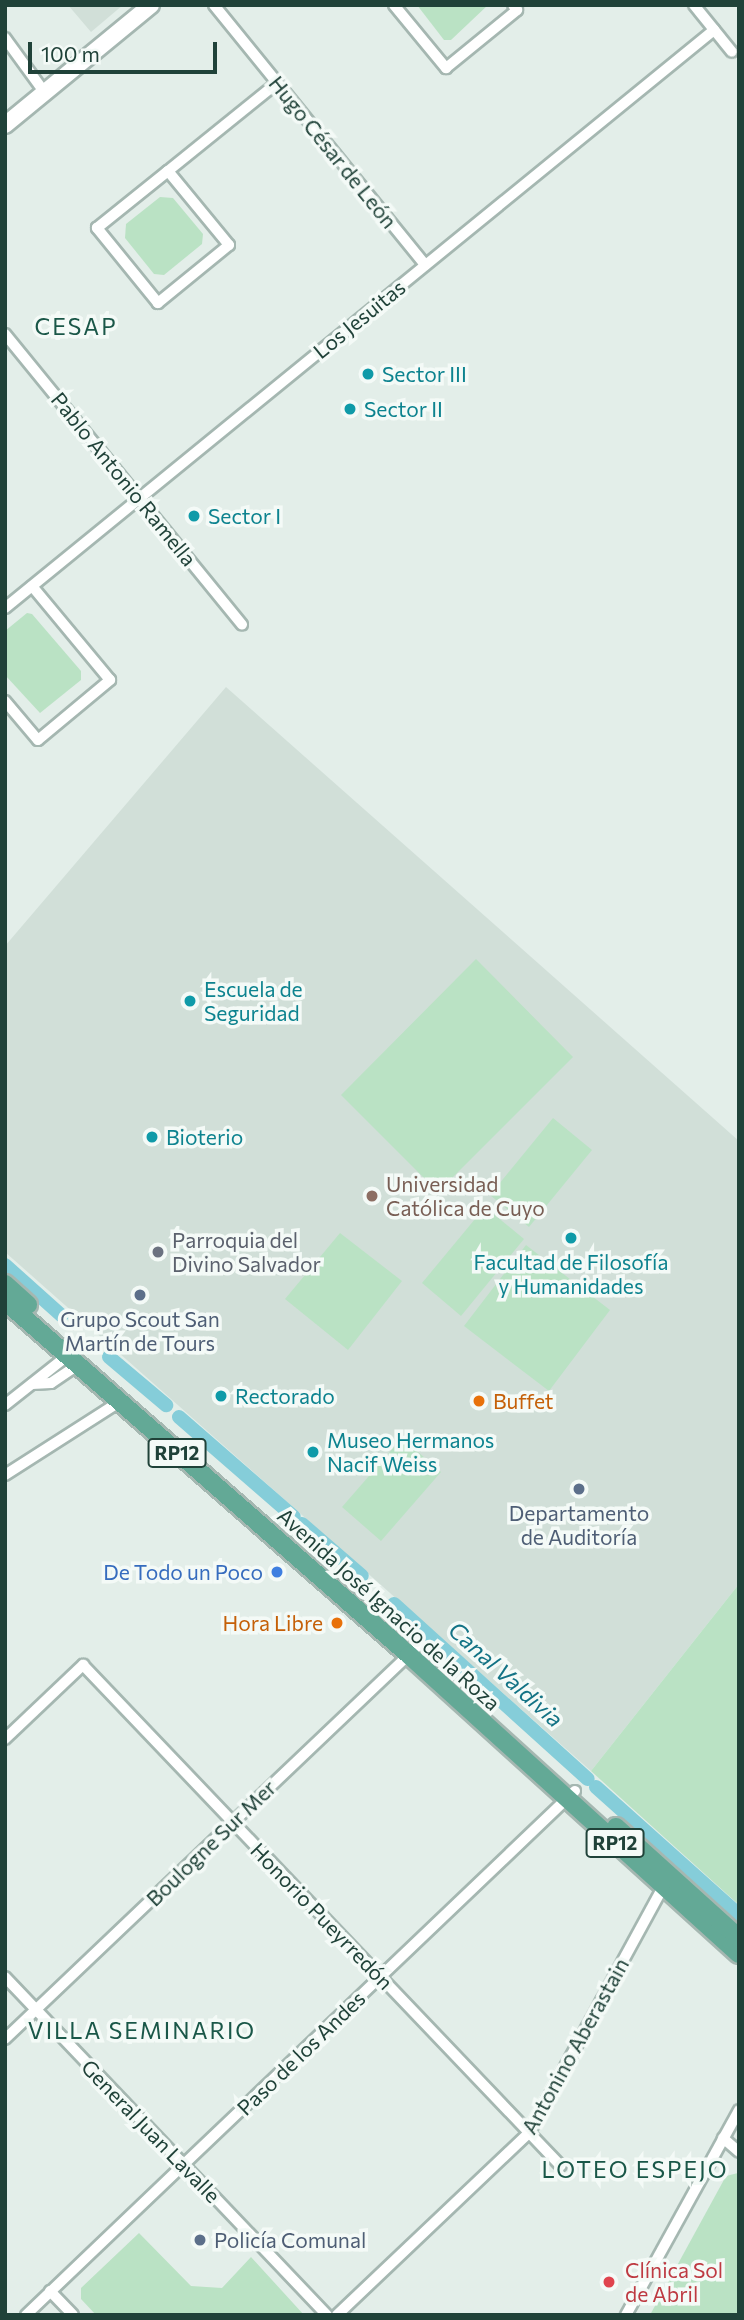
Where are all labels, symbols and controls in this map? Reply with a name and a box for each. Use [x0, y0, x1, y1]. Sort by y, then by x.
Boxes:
scale bar [32, 28, 220, 72]
text: 100 m [41, 41, 100, 66]
street label: Hugo César de León [264, 71, 402, 233]
street label: Los Jesuitas [308, 274, 410, 364]
district label: CESAP [35, 312, 117, 340]
place label: Sector III [382, 361, 467, 387]
marker: Sector III [360, 366, 376, 382]
street label: Pablo Antonio Ramella [46, 387, 202, 571]
place label: Sector II [364, 396, 443, 422]
marker: Sector II [342, 401, 358, 417]
place label: Sector I [208, 503, 281, 529]
marker: Sector I [186, 508, 202, 524]
place label: Escuela de Seguridad [204, 976, 303, 1026]
marker: Escuela de Seguridad [182, 993, 198, 1009]
place label: Bioterio [166, 1124, 243, 1150]
marker: Bioterio [144, 1129, 160, 1145]
place label: Universidad Católica de Cuyo [386, 1171, 545, 1221]
marker: Universidad Católica de Cuyo [364, 1188, 380, 1204]
place label: Parroquia del Divino Salvador [172, 1227, 321, 1277]
marker: Facultad de Filosofía y Humanidades [563, 1230, 579, 1246]
marker: Parroquia del Divino Salvador [150, 1244, 166, 1260]
place label: Facultad de Filosofía y Humanidades [474, 1249, 668, 1299]
marker: Grupo Scout San Martín de Tours [132, 1287, 148, 1303]
place label: Grupo Scout San Martín de Tours [60, 1306, 220, 1356]
place label: Rectorado [235, 1383, 335, 1409]
marker: Rectorado [213, 1388, 229, 1404]
place label: Buffet [493, 1388, 553, 1414]
marker: Buffet [471, 1393, 487, 1409]
place label: Museo Hermanos Nacif Weiss [327, 1427, 494, 1477]
road number: RP12 [147, 1438, 207, 1469]
marker: Museo Hermanos Nacif Weiss [305, 1444, 321, 1460]
marker: Departamento de Auditoría [571, 1481, 587, 1497]
place label: Departamento de Auditoría [509, 1500, 649, 1550]
street label: Avenida José Ignacio de la Roza [273, 1503, 505, 1715]
place label: De Todo un Poco [103, 1559, 263, 1585]
marker: De Todo un Poco [269, 1564, 285, 1580]
place label: Hora Libre [223, 1610, 323, 1636]
marker: Hora Libre [329, 1615, 345, 1631]
water label: Canal Valdivia [443, 1615, 569, 1733]
street label: Boulogne Sur Mer [141, 1775, 281, 1911]
road number: RP12 [585, 1828, 645, 1858]
street label: Honorio Pueyrredón [246, 1837, 398, 1995]
street label: Antonino Aberastain [516, 1954, 634, 2138]
street label: Paso de los Andes [232, 1986, 370, 2120]
district label: VILLA SEMINARIO [30, 2016, 254, 2044]
street label: General Juan Lavalle [76, 2054, 226, 2208]
district label: LOTEO ESPEJO [543, 2155, 727, 2183]
place label: Policía Comunal [214, 2227, 366, 2253]
marker: Policía Comunal [192, 2232, 208, 2248]
place label: Clínica Sol de Abril [625, 2257, 723, 2307]
marker: Clínica Sol de Abril [599, 2272, 619, 2292]

